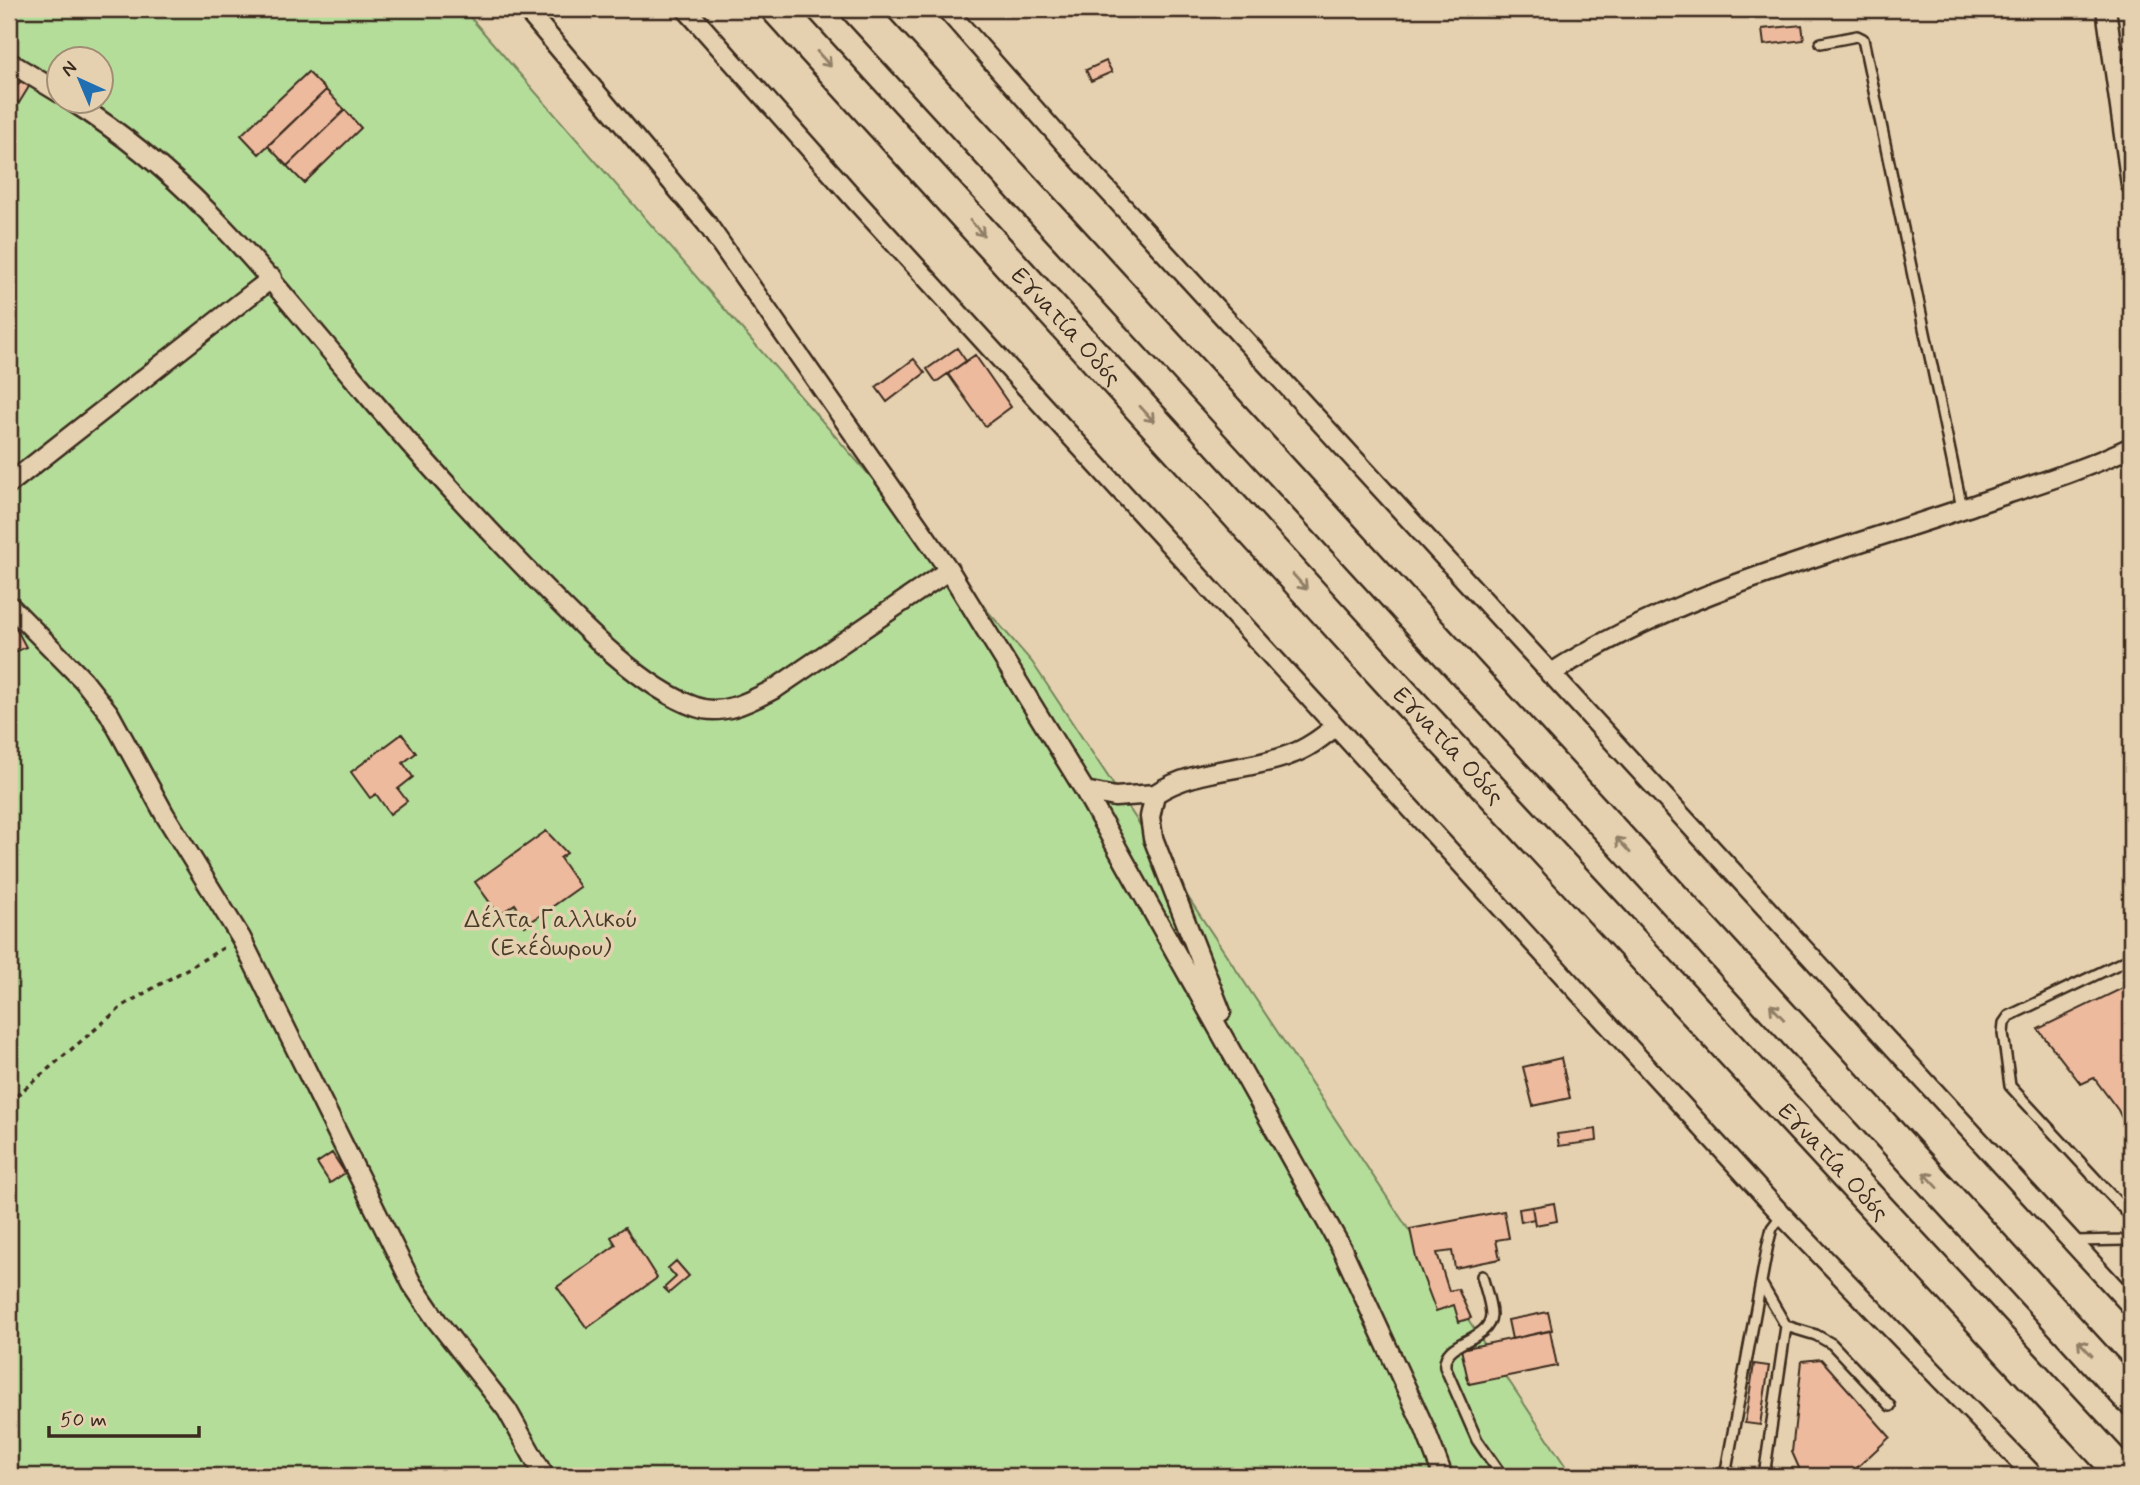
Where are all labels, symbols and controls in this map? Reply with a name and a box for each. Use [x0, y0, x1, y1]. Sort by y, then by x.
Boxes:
north arrow [46, 46, 116, 116]
one-way arrow [816, 50, 832, 68]
text: N [56, 55, 82, 82]
one-way arrow [969, 218, 985, 236]
street label: Εγνατία Οδός [1004, 261, 1128, 393]
one-way arrow [1138, 405, 1155, 422]
one-way arrow [1291, 573, 1308, 590]
street label: Εγνατία Οδός [1386, 680, 1510, 812]
one-way arrow [1615, 837, 1632, 854]
park label: Δέλτα Γαλλικού (Εχέδωρου) [464, 904, 638, 964]
one-way arrow [1770, 1004, 1786, 1022]
street label: Εγνατία Οδός [1771, 1097, 1895, 1228]
one-way arrow [1923, 1171, 1939, 1189]
one-way arrow [2077, 1339, 2093, 1357]
scale bar [49, 1394, 200, 1438]
text: 50 m [60, 1406, 107, 1434]

